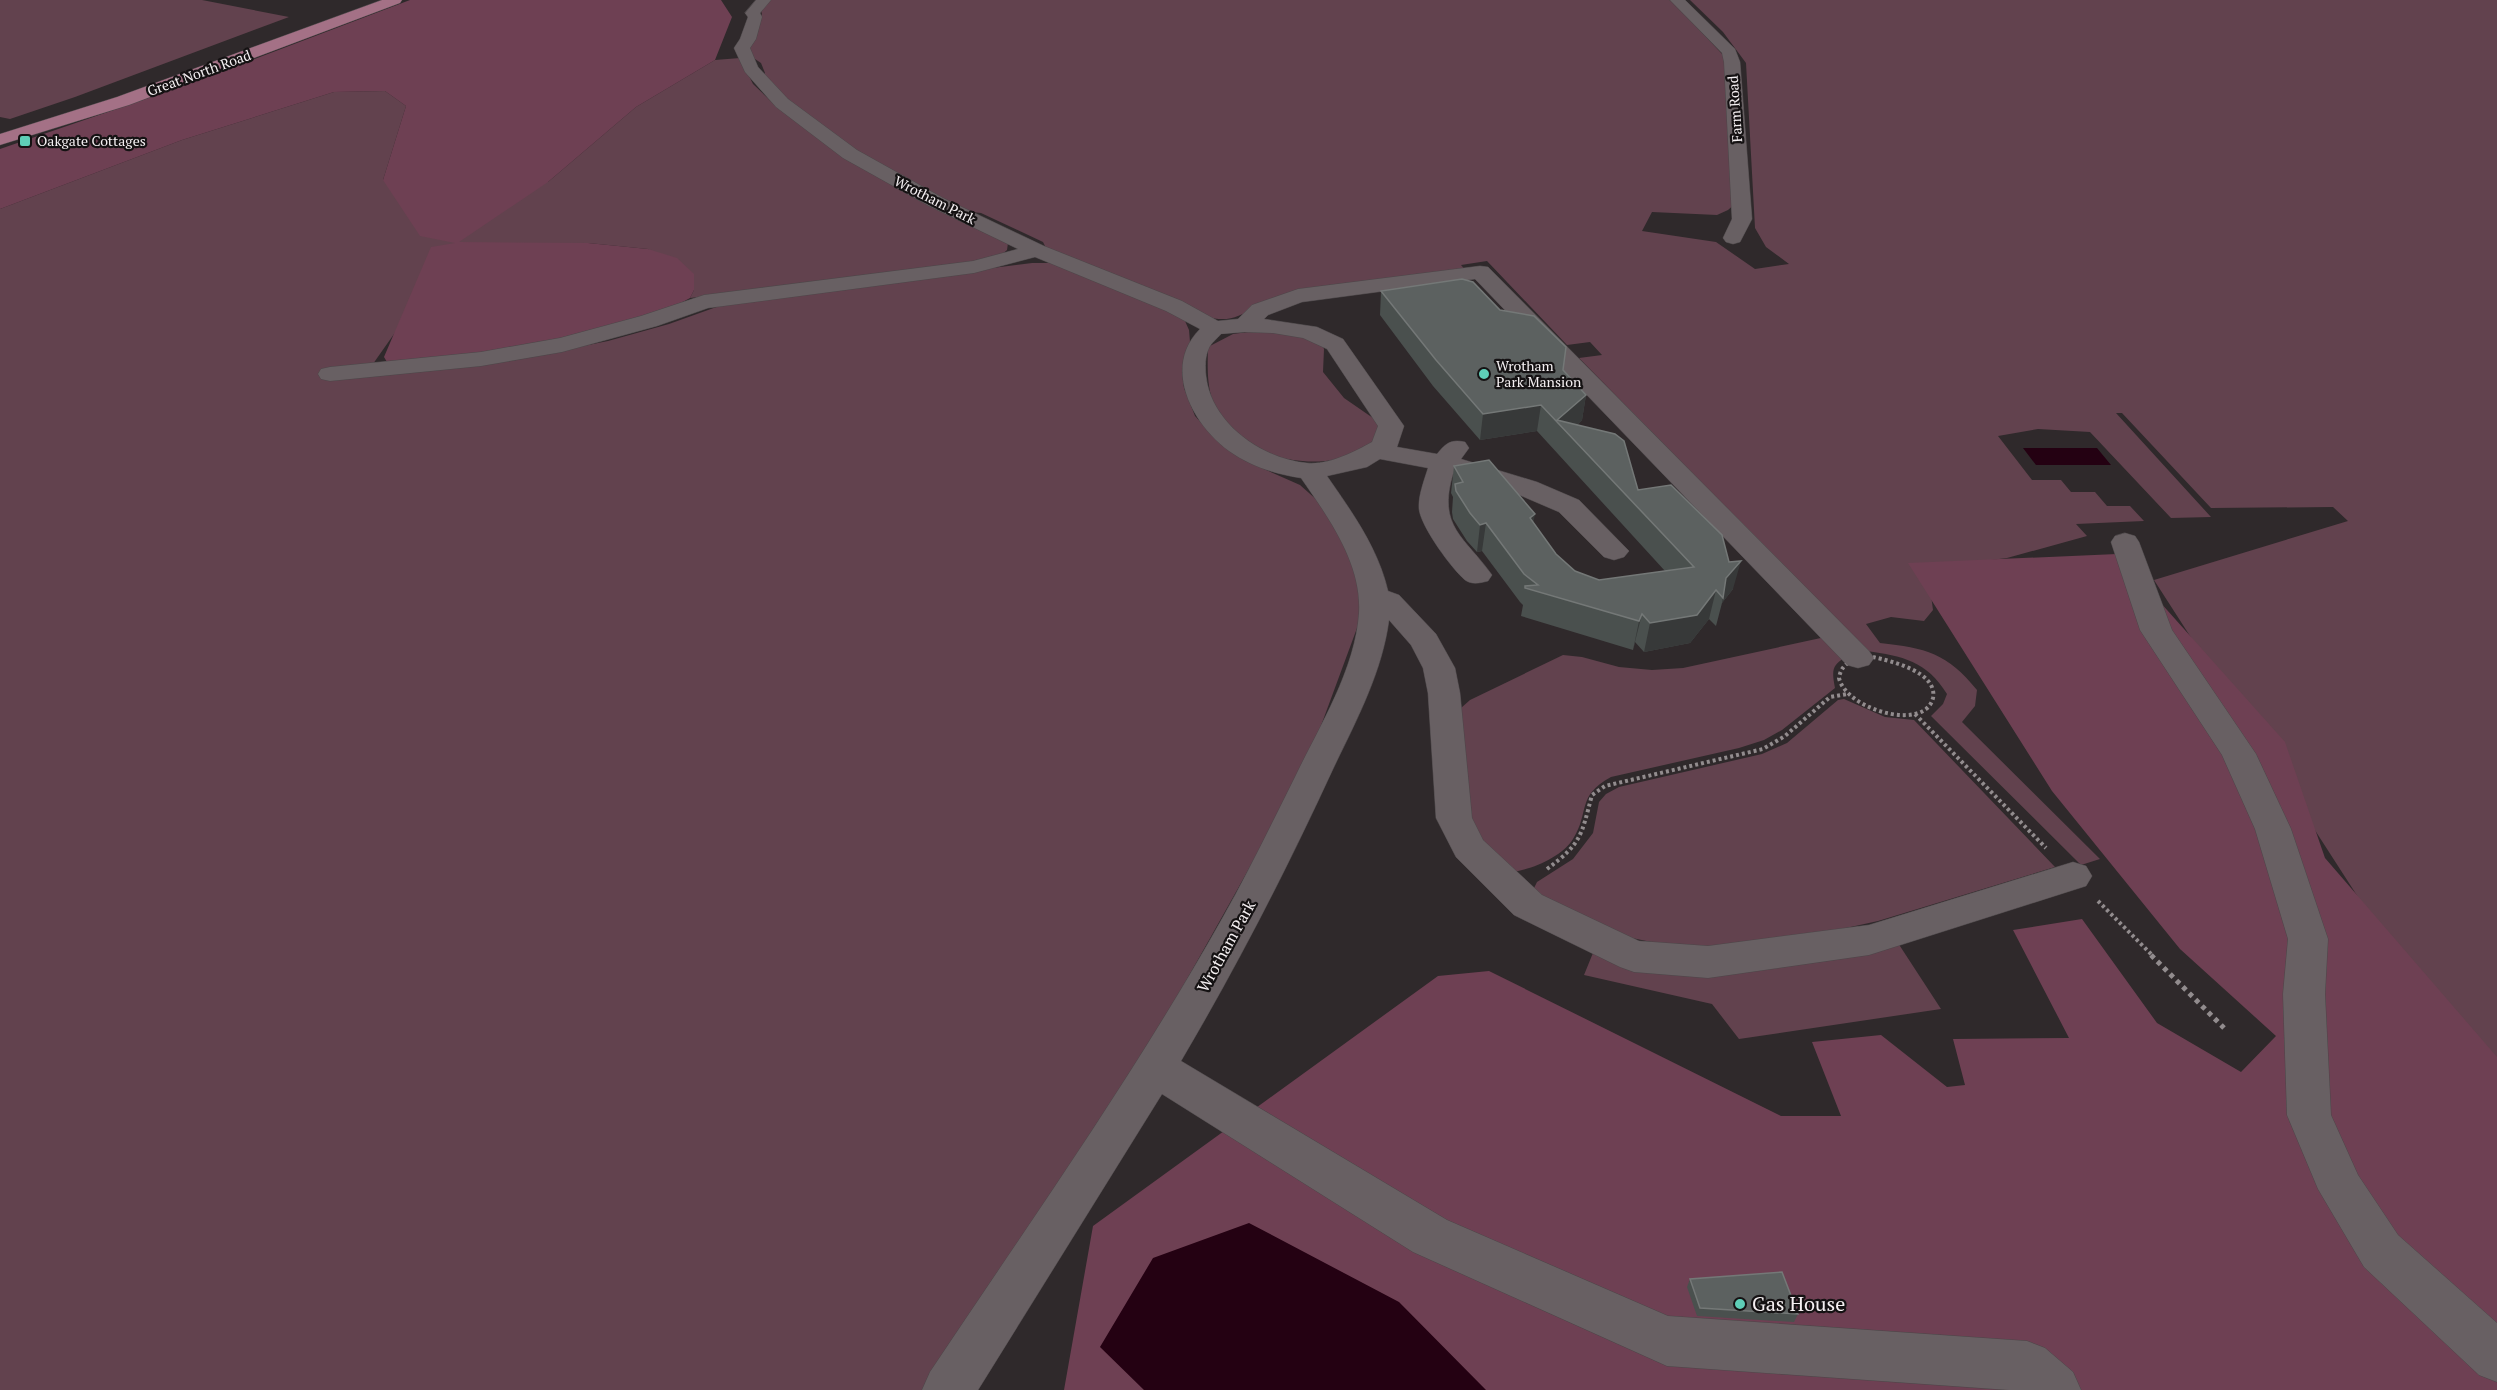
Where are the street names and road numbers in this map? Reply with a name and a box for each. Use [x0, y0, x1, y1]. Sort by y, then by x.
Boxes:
street label: Great North Road [144, 45, 254, 100]
street label: Farm Road [1723, 75, 1746, 143]
street label: Wrotham Park [891, 171, 980, 229]
street label: Wrotham Park [1192, 895, 1261, 996]

